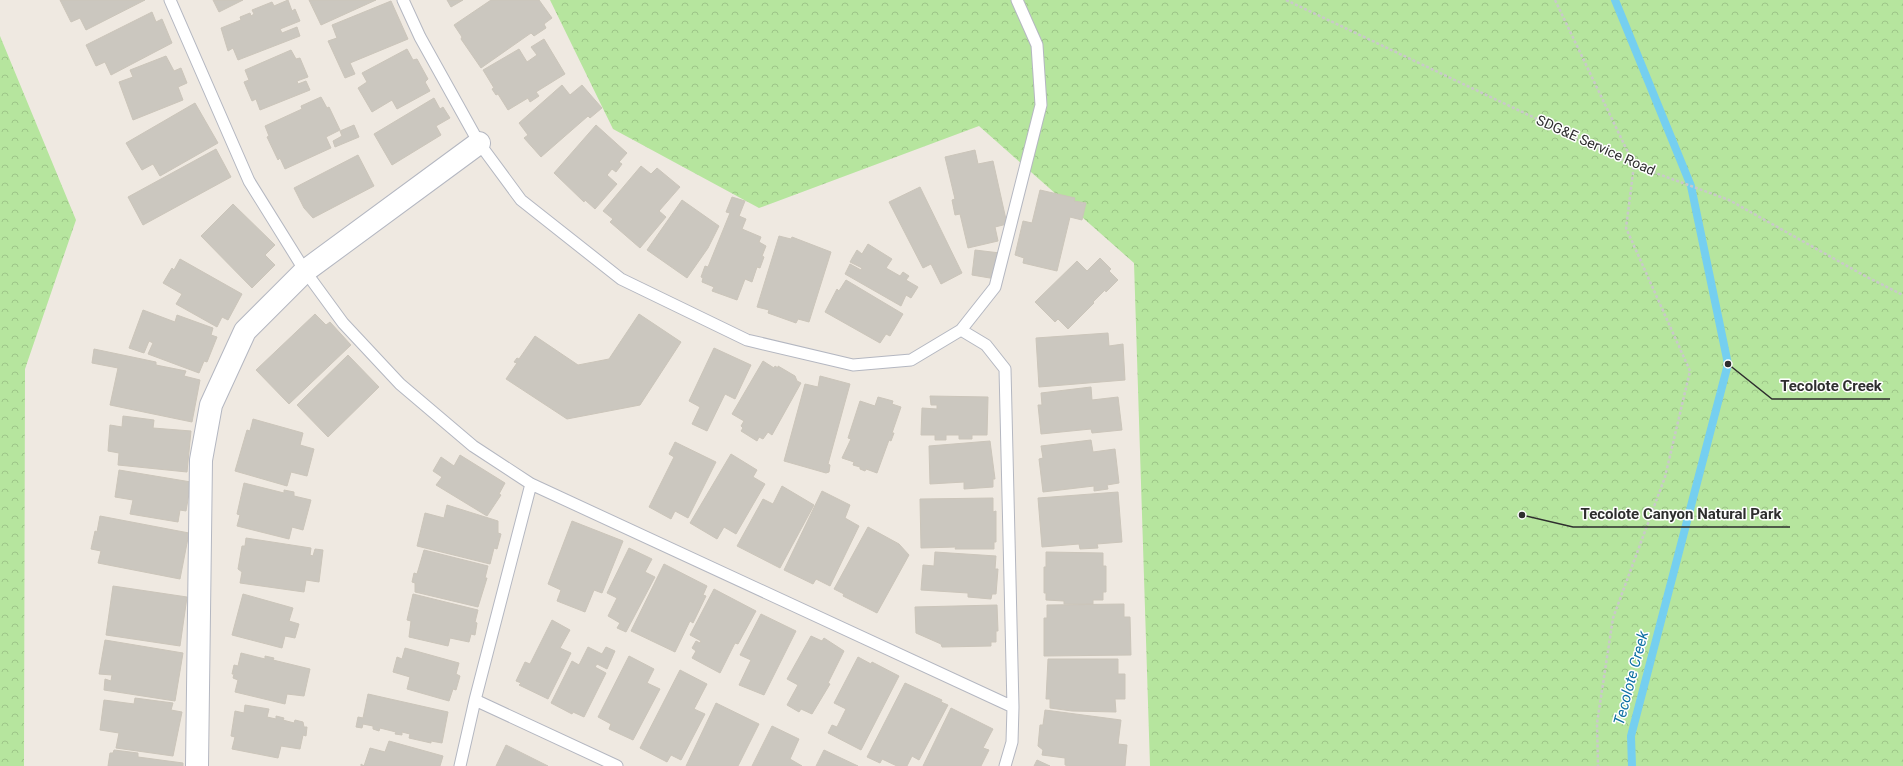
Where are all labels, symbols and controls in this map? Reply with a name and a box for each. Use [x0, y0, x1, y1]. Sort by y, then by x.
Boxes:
street label: SDG&E Service Road [1534, 112, 1658, 178]
callout: Tecolote Creek [1772, 372, 1890, 399]
text: Tecolote Creek [1780, 377, 1883, 395]
callout: Tecolote Canyon Natural Park [1573, 500, 1790, 527]
text: Tecolote Canyon Natural Park [1581, 505, 1782, 523]
water label: Tecolote Creek [1610, 628, 1652, 727]

